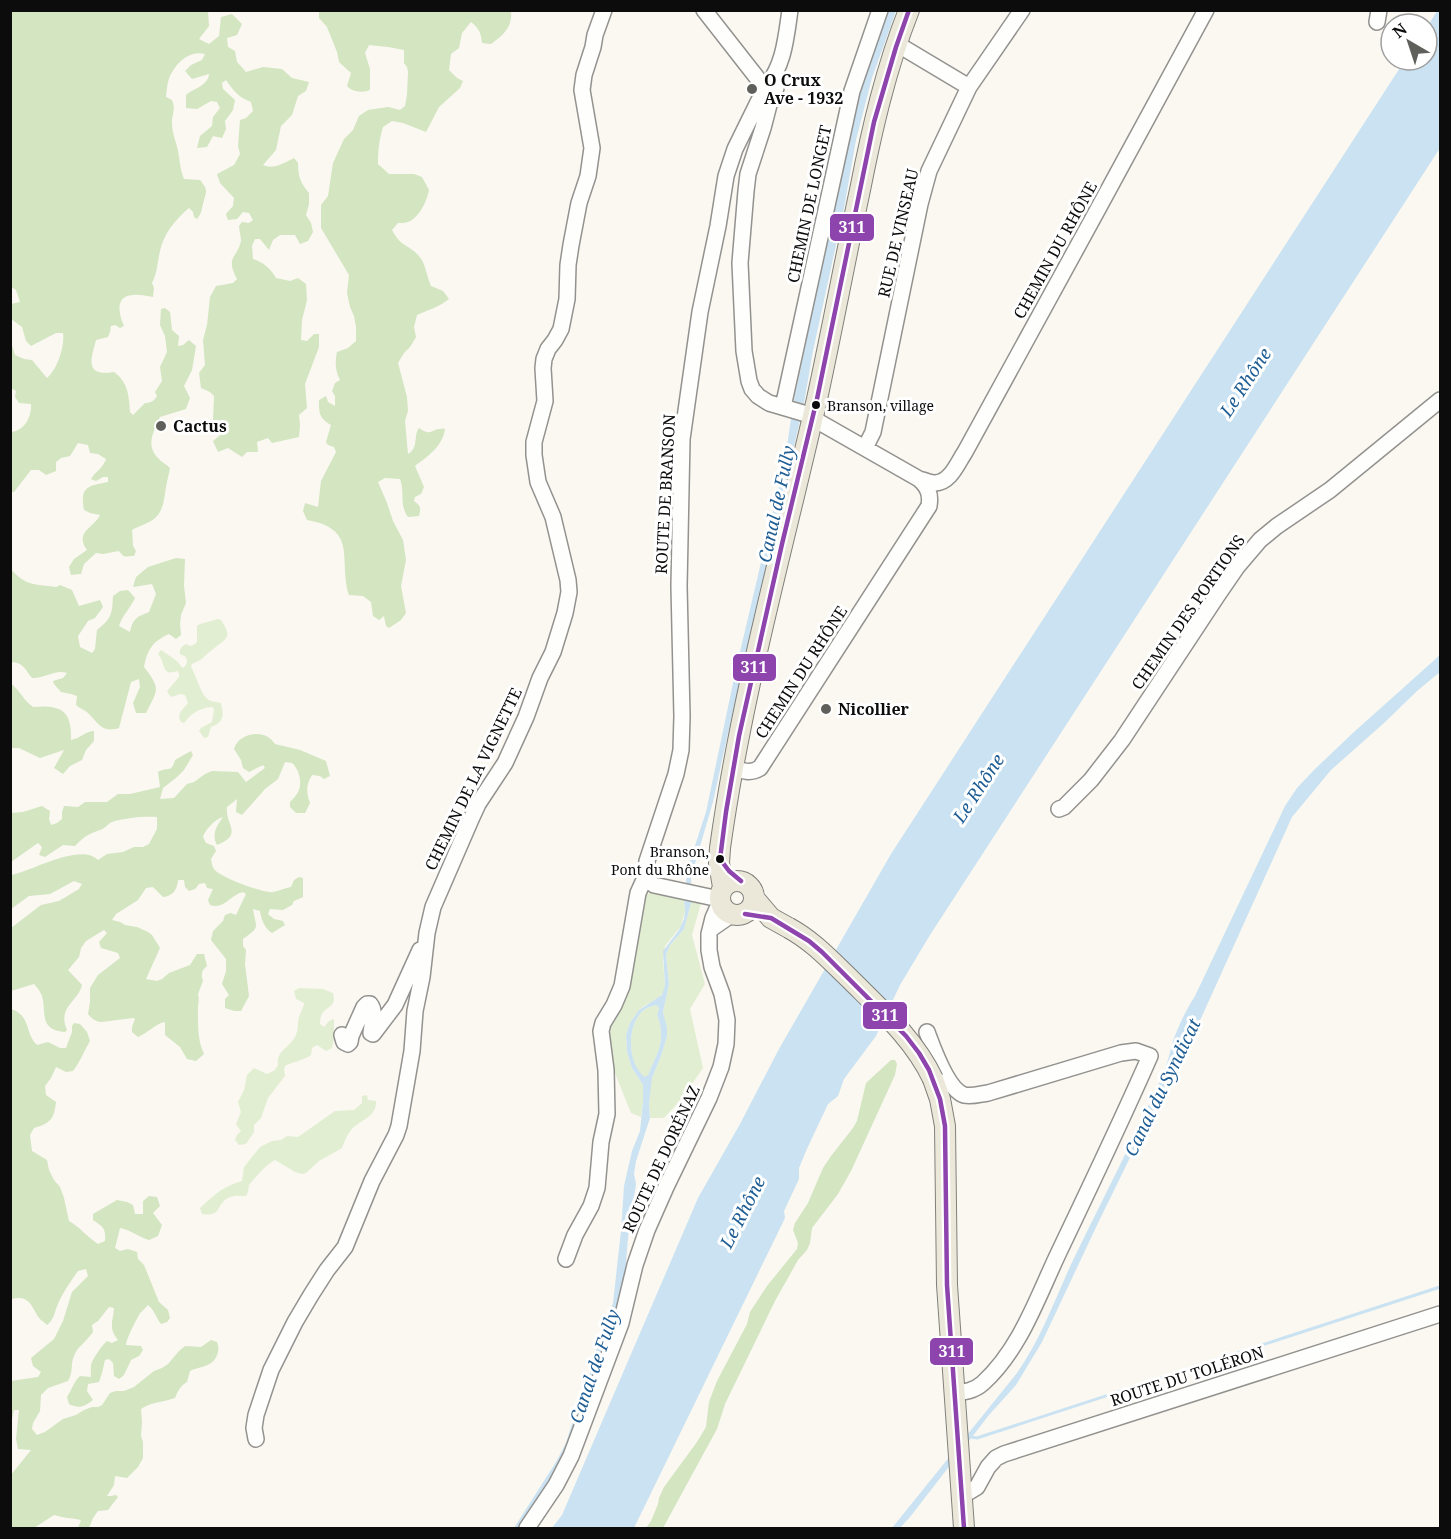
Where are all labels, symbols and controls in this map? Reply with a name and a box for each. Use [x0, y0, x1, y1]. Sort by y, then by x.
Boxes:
north arrow [1379, 12, 1439, 72]
text: N [1388, 18, 1412, 43]
place label: O Crux Ave - 1932 [764, 69, 843, 109]
marker: O Crux Ave - 1932 [745, 82, 759, 96]
street label: CHEMIN DE LONGET [782, 123, 837, 285]
street label: RUE DE VINSEAU [872, 166, 924, 300]
street label: CHEMIN DU RHÔNE [1008, 177, 1102, 323]
line badge: 311 [829, 213, 875, 242]
text: 311 [838, 216, 866, 238]
water label: Le Rhône [1213, 343, 1276, 422]
place label: Branson, village [827, 396, 934, 415]
marker: Branson, village [810, 399, 822, 411]
street label: ROUTE DE BRANSON [650, 413, 680, 575]
place label: Cactus [173, 415, 227, 437]
marker: Cactus [154, 419, 168, 433]
water label: Canal de Fully [752, 443, 800, 565]
street label: CHEMIN DES PORTIONS [1126, 530, 1250, 694]
street label: CHEMIN DU RHÔNE [750, 601, 852, 743]
line badge: 311 [732, 653, 777, 682]
text: 311 [740, 656, 768, 678]
street label: CHEMIN DE LA VIGNETTE [419, 684, 527, 874]
place label: Nicollier [838, 698, 910, 720]
marker: Nicollier [819, 702, 833, 716]
water label: Le Rhône [946, 749, 1009, 828]
place label: Branson, Pont du Rhône [611, 842, 709, 879]
marker: Branson, Pont du Rhône [714, 853, 726, 865]
line badge: 311 [862, 1001, 908, 1030]
text: 311 [871, 1004, 899, 1026]
water label: Canal du Syndicat [1118, 1014, 1206, 1160]
street label: ROUTE DE DORÉNAZ [617, 1082, 705, 1236]
water label: Le Rhône [713, 1172, 770, 1253]
water label: Canal de Fully [563, 1306, 625, 1426]
line badge: 311 [929, 1337, 974, 1366]
text: 311 [938, 1340, 966, 1362]
street label: ROUTE DU TOLÉRON [1107, 1341, 1267, 1411]

